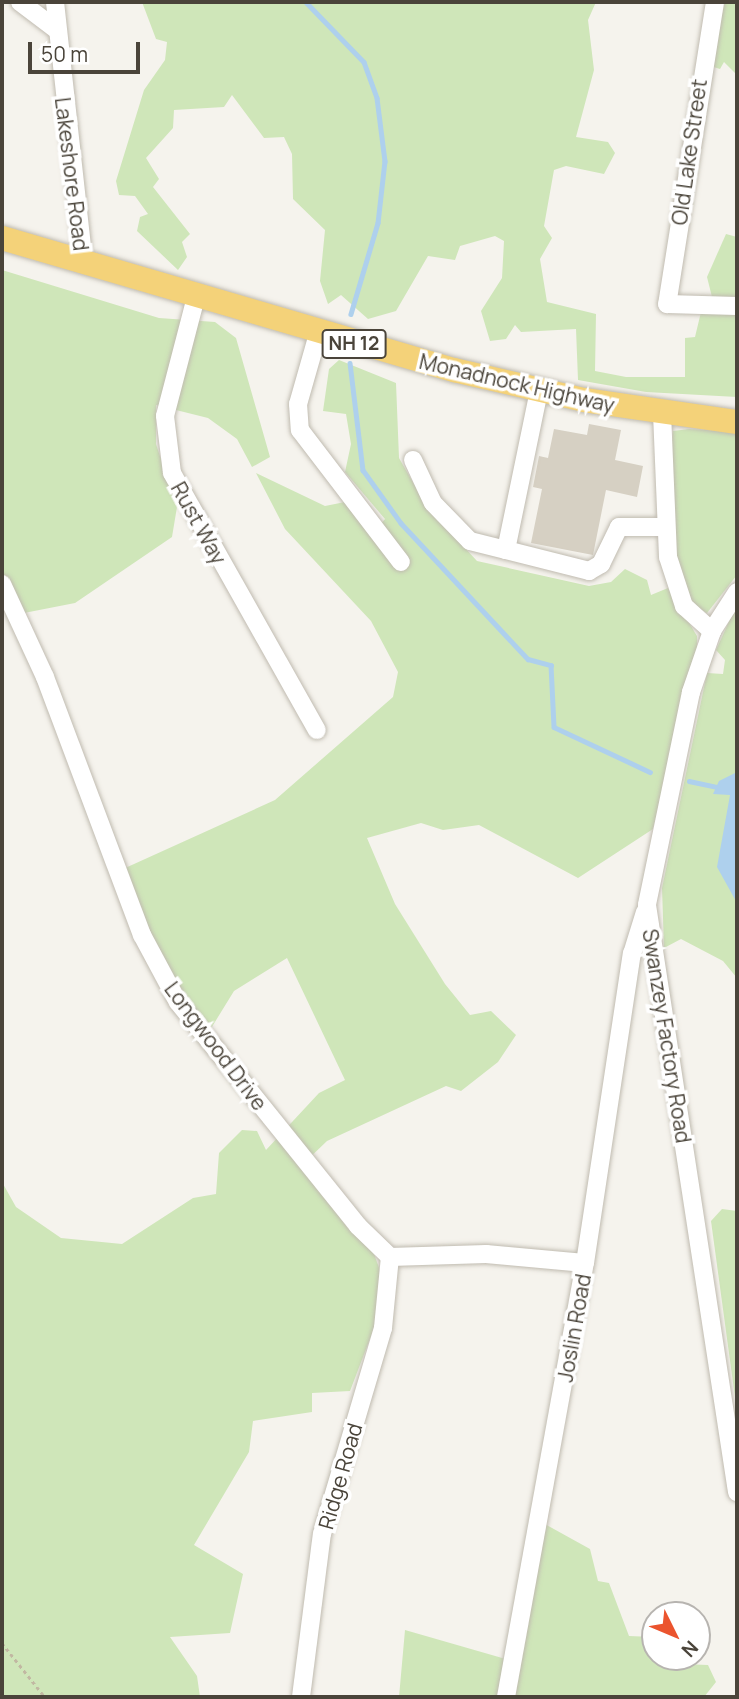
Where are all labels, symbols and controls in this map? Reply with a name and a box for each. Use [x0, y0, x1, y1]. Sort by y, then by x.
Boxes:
scale bar [32, 28, 144, 72]
text: 50 m [41, 40, 88, 68]
street label: Old Lake Street [666, 77, 712, 227]
street label: Lakeshore Road [50, 96, 94, 252]
road number: NH 12 [321, 328, 387, 360]
street label: Monadnock Highway [417, 348, 617, 418]
street label: Rust Way [166, 477, 232, 569]
street label: Swanzey Factory Road [638, 927, 696, 1145]
street label: Longwood Drive [159, 977, 273, 1115]
street label: Joslin Road [552, 1272, 596, 1384]
street label: Ridge Road [313, 1420, 367, 1532]
north arrow [641, 1601, 711, 1671]
text: N [676, 1635, 704, 1663]

